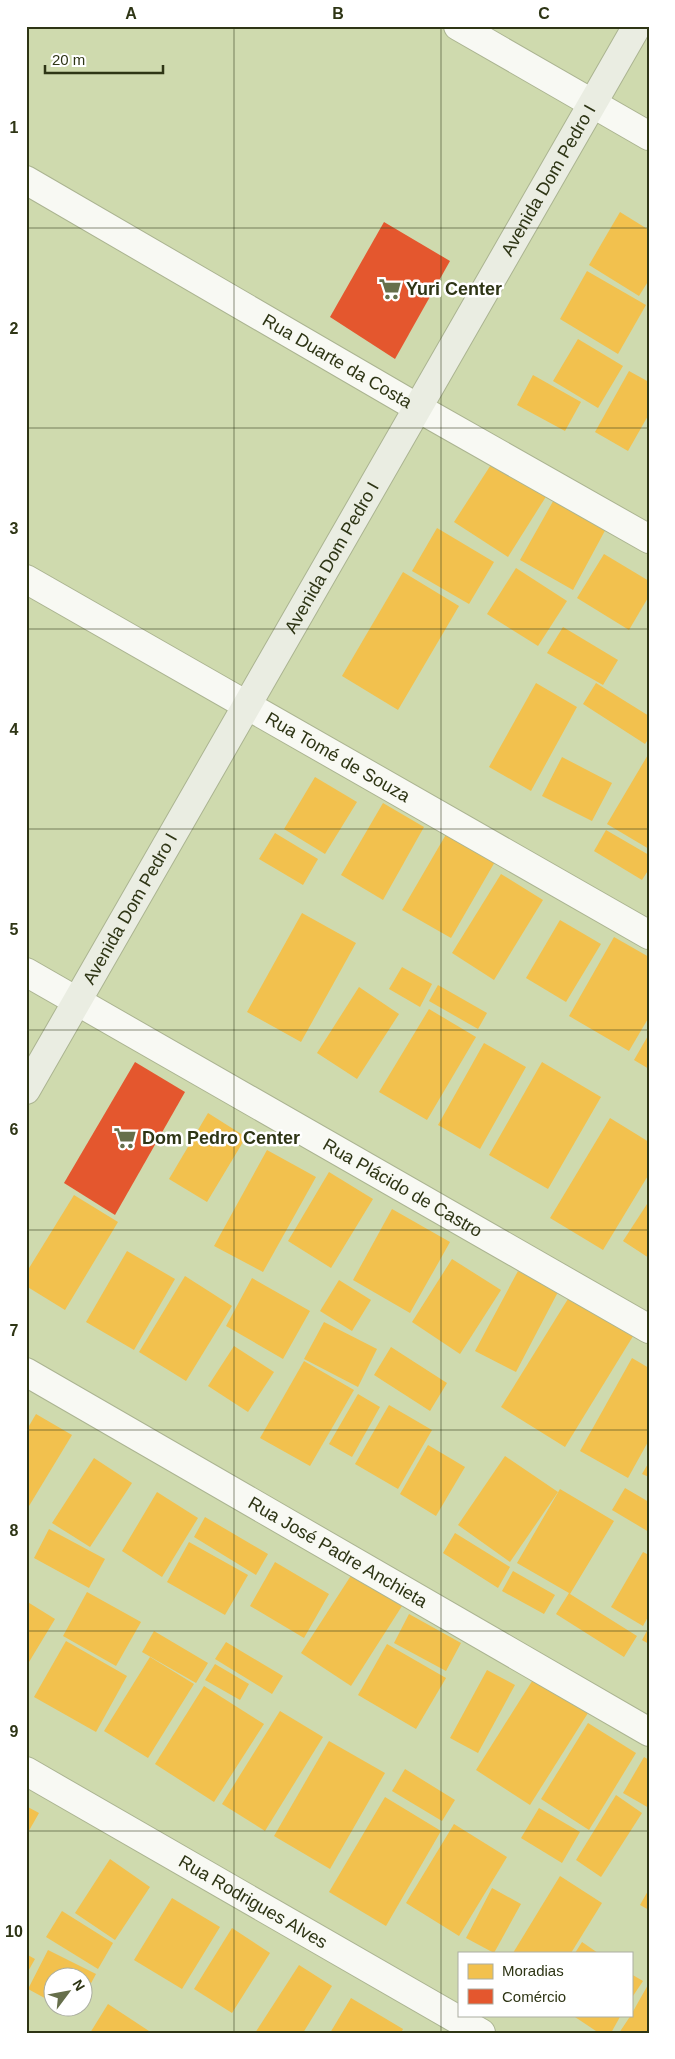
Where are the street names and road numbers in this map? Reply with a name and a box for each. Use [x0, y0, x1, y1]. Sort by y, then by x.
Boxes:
street label: Avenida Dom Pedro I [497, 101, 600, 259]
street label: Rua Duarte da Costa [259, 310, 416, 413]
street label: Avenida Dom Pedro I [281, 478, 383, 637]
street label: Rua Tomé de Souza [262, 708, 414, 807]
street label: Avenida Dom Pedro I [79, 830, 181, 988]
street label: Rua Plácido de Castro [319, 1134, 486, 1241]
street label: Rua José Padre Anchieta [245, 1493, 432, 1612]
street label: Rua Rodrigues Alves [175, 1851, 331, 1952]

